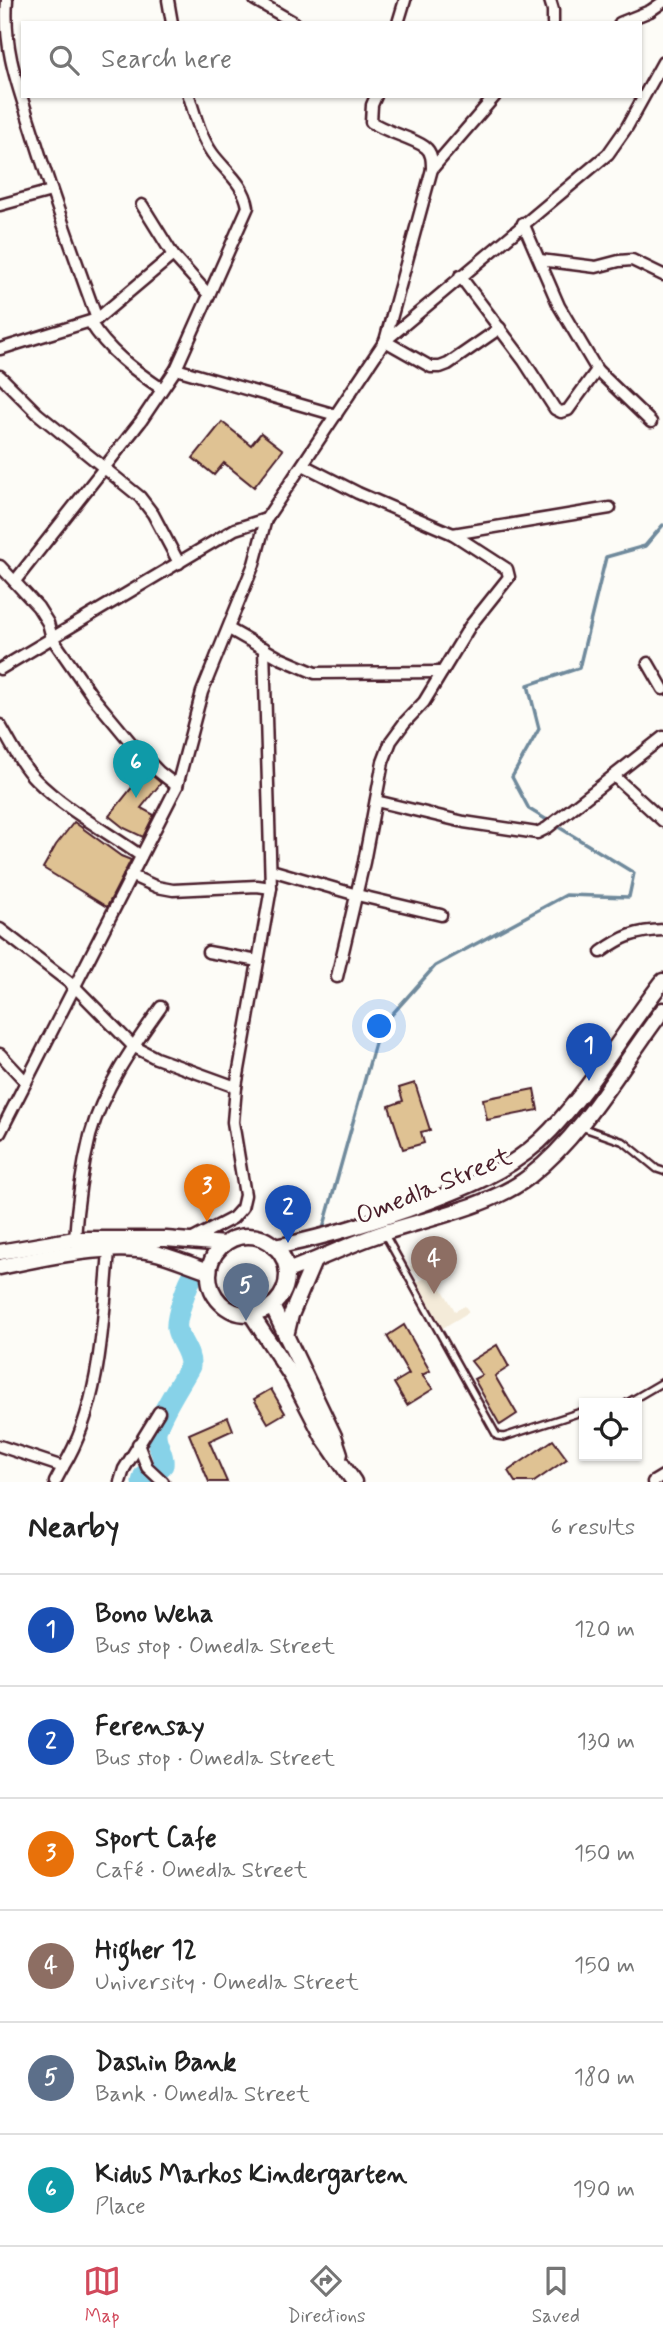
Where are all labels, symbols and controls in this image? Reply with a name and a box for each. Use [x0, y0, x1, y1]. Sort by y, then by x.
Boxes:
search box [21, 21, 642, 98]
icon: search [45, 41, 83, 79]
text: Search here [101, 43, 232, 77]
pin: 6 [113, 740, 159, 798]
your location [362, 1009, 396, 1043]
pin: 1 [566, 1023, 612, 1081]
street label: Omedla Street [351, 1140, 517, 1234]
pin: 3 [184, 1164, 230, 1222]
pin: 2 [265, 1185, 311, 1243]
pin: 4 [411, 1236, 457, 1294]
pin: 5 [223, 1263, 269, 1321]
map controls [579, 1398, 642, 1461]
button: locate [579, 1398, 642, 1461]
text: Nearby [28, 1508, 119, 1547]
text: 6 results [551, 1513, 635, 1543]
text: Bono Weha [95, 1598, 213, 1632]
text: 1 [46, 1615, 56, 1645]
text: 120 m [574, 1615, 635, 1645]
text: Bus stop · Omedla Street [95, 1632, 335, 1662]
text: Ferensay [95, 1710, 205, 1744]
text: 2 [45, 1727, 57, 1757]
text: 130 m [577, 1727, 635, 1757]
text: Bus stop · Omedla Street [95, 1744, 335, 1774]
text: Sport Cafe [95, 1822, 217, 1856]
text: 3 [46, 1839, 56, 1869]
text: 150 m [574, 1839, 635, 1869]
text: Café · Omedla Street [95, 1856, 307, 1886]
text: Higher 12 [95, 1934, 197, 1968]
text: 4 [44, 1951, 58, 1981]
text: 150 m [574, 1951, 635, 1981]
text: University · Omedla Street [95, 1968, 359, 1998]
text: Dashin Bank [95, 2046, 236, 2080]
text: 5 [44, 2063, 58, 2093]
text: 180 m [574, 2063, 635, 2093]
text: Bank · Omedla Street [95, 2080, 310, 2110]
text: Kidus Markos Kindergarten [95, 2158, 407, 2192]
text: 6 [45, 2175, 57, 2205]
text: 190 m [573, 2175, 635, 2205]
text: Place [95, 2192, 146, 2222]
tab: Map [83, 2262, 121, 2329]
tab: Directions [287, 2262, 366, 2329]
tab: Saved [532, 2262, 580, 2329]

